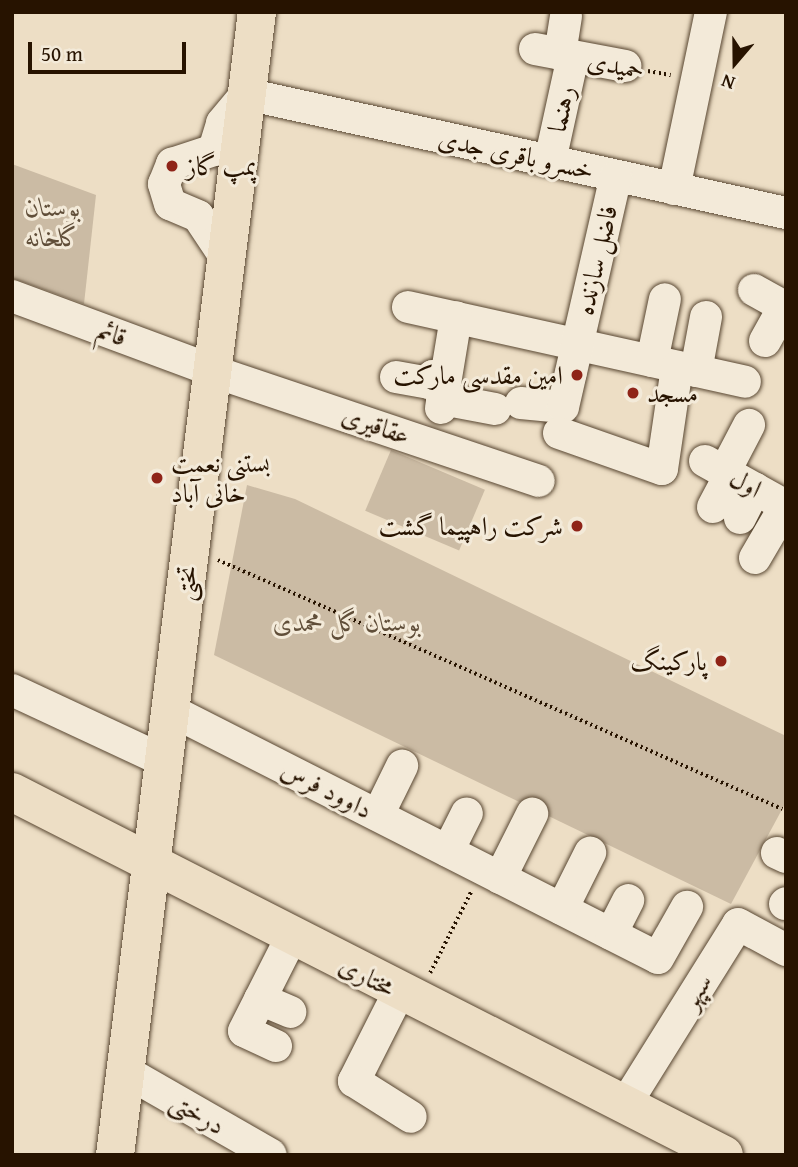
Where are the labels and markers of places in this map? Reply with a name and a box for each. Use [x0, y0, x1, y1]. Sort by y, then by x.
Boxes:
place label: پمپ گاز [186, 150, 257, 182]
marker: پمپ گاز [164, 158, 180, 174]
place label: امین مقدسی مارکت [393, 359, 563, 391]
marker: امین مقدسی مارکت [569, 367, 585, 383]
place label: مسجد [647, 377, 698, 409]
marker: مسجد [625, 385, 641, 401]
place label: بستنی نعمت خانی آباد [171, 447, 270, 508]
marker: بستنی نعمت خانی آباد [149, 470, 165, 486]
place label: شركت راهپيما گشت [379, 510, 563, 542]
marker: شركت راهپيما گشت [569, 518, 585, 534]
place label: پارکینگ [630, 645, 707, 677]
marker: پارکینگ [713, 653, 729, 669]

